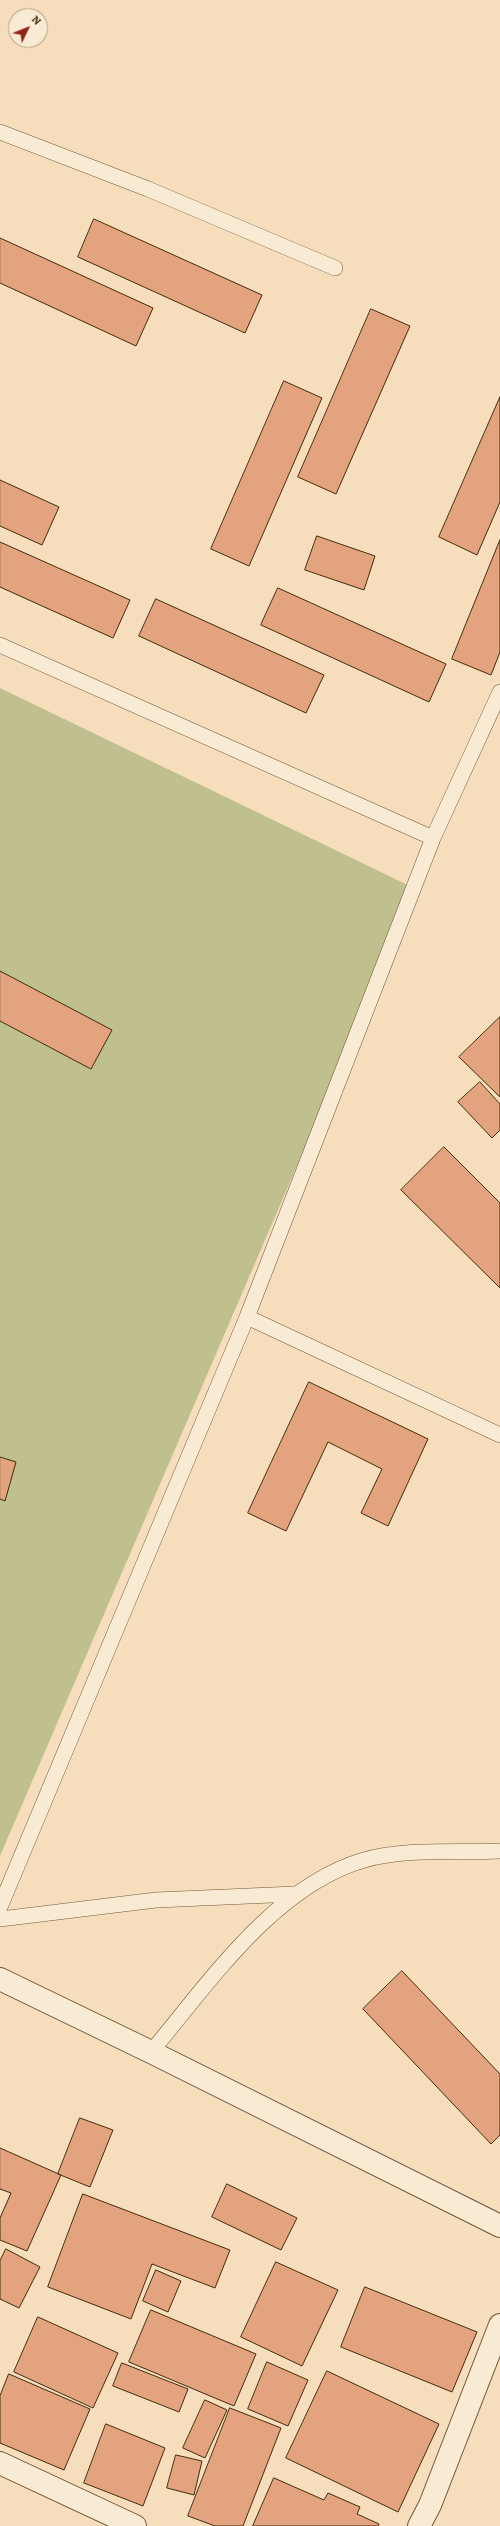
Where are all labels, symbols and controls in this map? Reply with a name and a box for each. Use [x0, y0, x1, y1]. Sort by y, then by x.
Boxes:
north arrow [8, 8, 48, 48]
text: N [28, 12, 45, 28]

